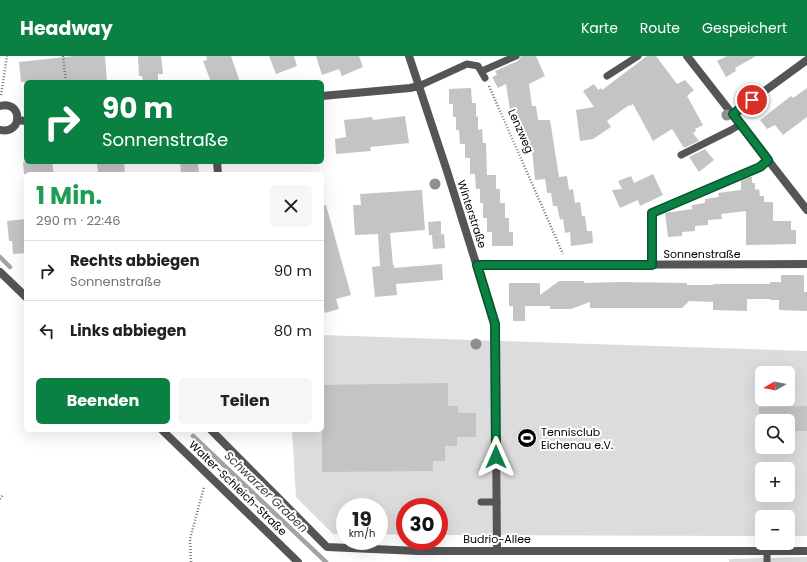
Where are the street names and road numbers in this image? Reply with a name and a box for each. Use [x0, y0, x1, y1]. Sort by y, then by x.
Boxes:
street label: Lenzweg [504, 106, 538, 156]
street label: Winterstraße [453, 178, 491, 250]
street label: Sonnenstraße [663, 246, 741, 262]
street label: Walter-Schleich-Straße [186, 437, 291, 539]
street label: Budrio-Allee [463, 531, 531, 547]

